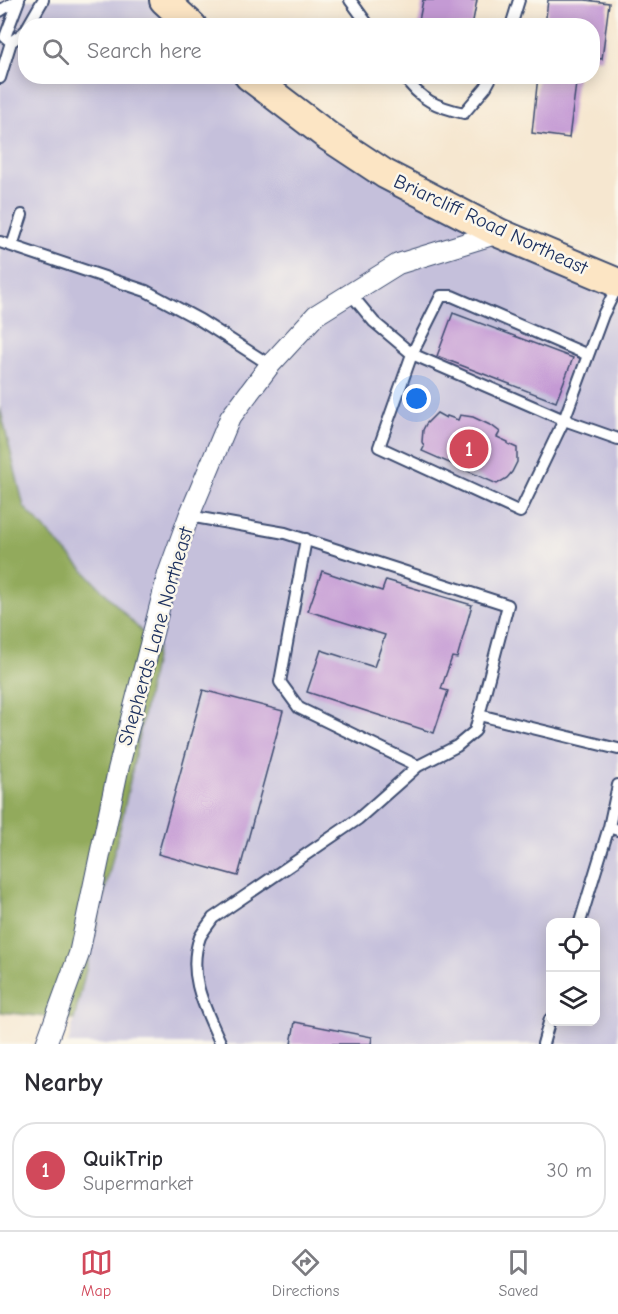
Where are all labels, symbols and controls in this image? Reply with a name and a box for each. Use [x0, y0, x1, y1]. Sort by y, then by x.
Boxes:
search box [18, 18, 600, 84]
icon: search [39, 35, 72, 68]
text: Search here [87, 38, 202, 64]
street label: Briarcliff Road Northeast [390, 169, 593, 280]
your location [402, 384, 431, 413]
pin: 1 [450, 426, 488, 472]
street label: Shepherds Lane Northeast [113, 523, 198, 748]
map controls [546, 918, 600, 1026]
button: locate [546, 918, 600, 972]
button: layers [546, 972, 600, 1026]
text: Nearby [24, 1068, 103, 1098]
text: QuikTrip [83, 1146, 163, 1172]
text: 1 [42, 1159, 49, 1182]
text: 30 m [546, 1159, 592, 1182]
text: Supermarket [83, 1172, 193, 1195]
tab: Map [80, 1246, 113, 1300]
tab: Directions [272, 1246, 339, 1300]
tab: Saved [498, 1246, 538, 1300]

